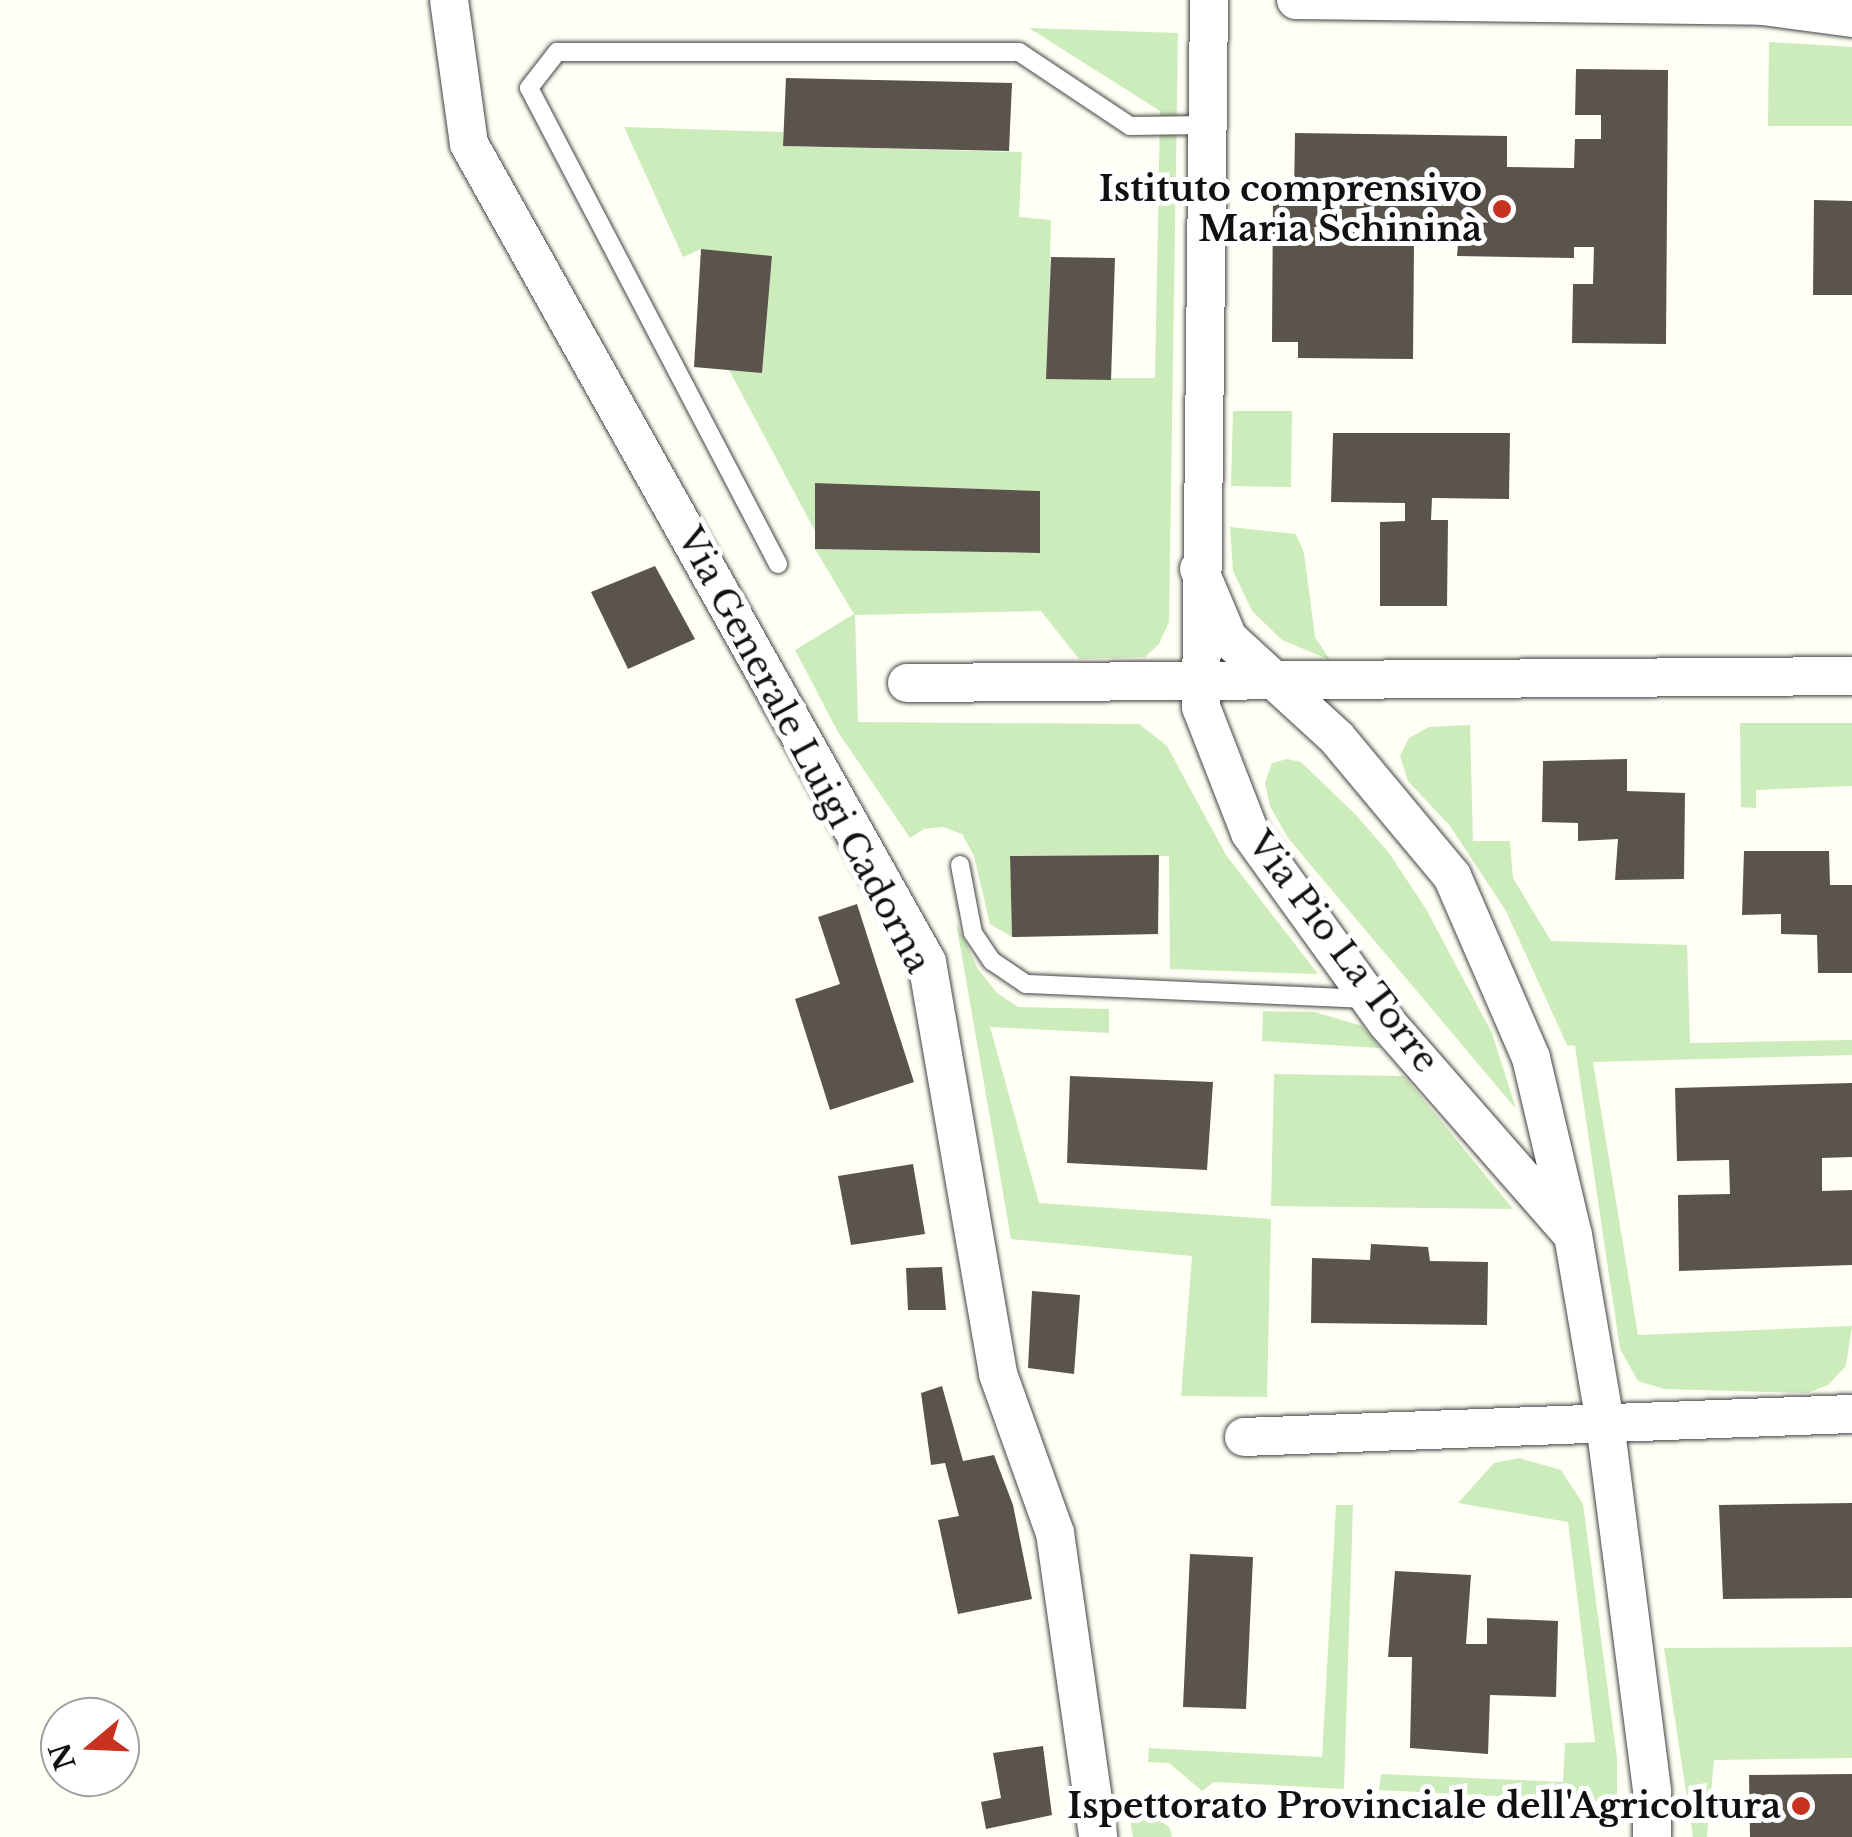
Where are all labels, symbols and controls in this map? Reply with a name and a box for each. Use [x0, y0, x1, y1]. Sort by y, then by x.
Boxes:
place label: Istituto comprensivo Maria Schininà [1099, 168, 1482, 250]
marker: Istituto comprensivo Maria Schininà [1491, 198, 1513, 220]
street label: Via Generale Luigi Cadorna [668, 520, 940, 980]
street label: Via Pio La Torre [1238, 823, 1448, 1081]
north arrow [40, 1697, 140, 1797]
text: N [42, 1738, 84, 1774]
place label: Ispettorato Provinciale dell'Agricoltura [1067, 1785, 1781, 1827]
marker: Ispettorato Provinciale dell'Agricoltura [1790, 1795, 1812, 1817]

